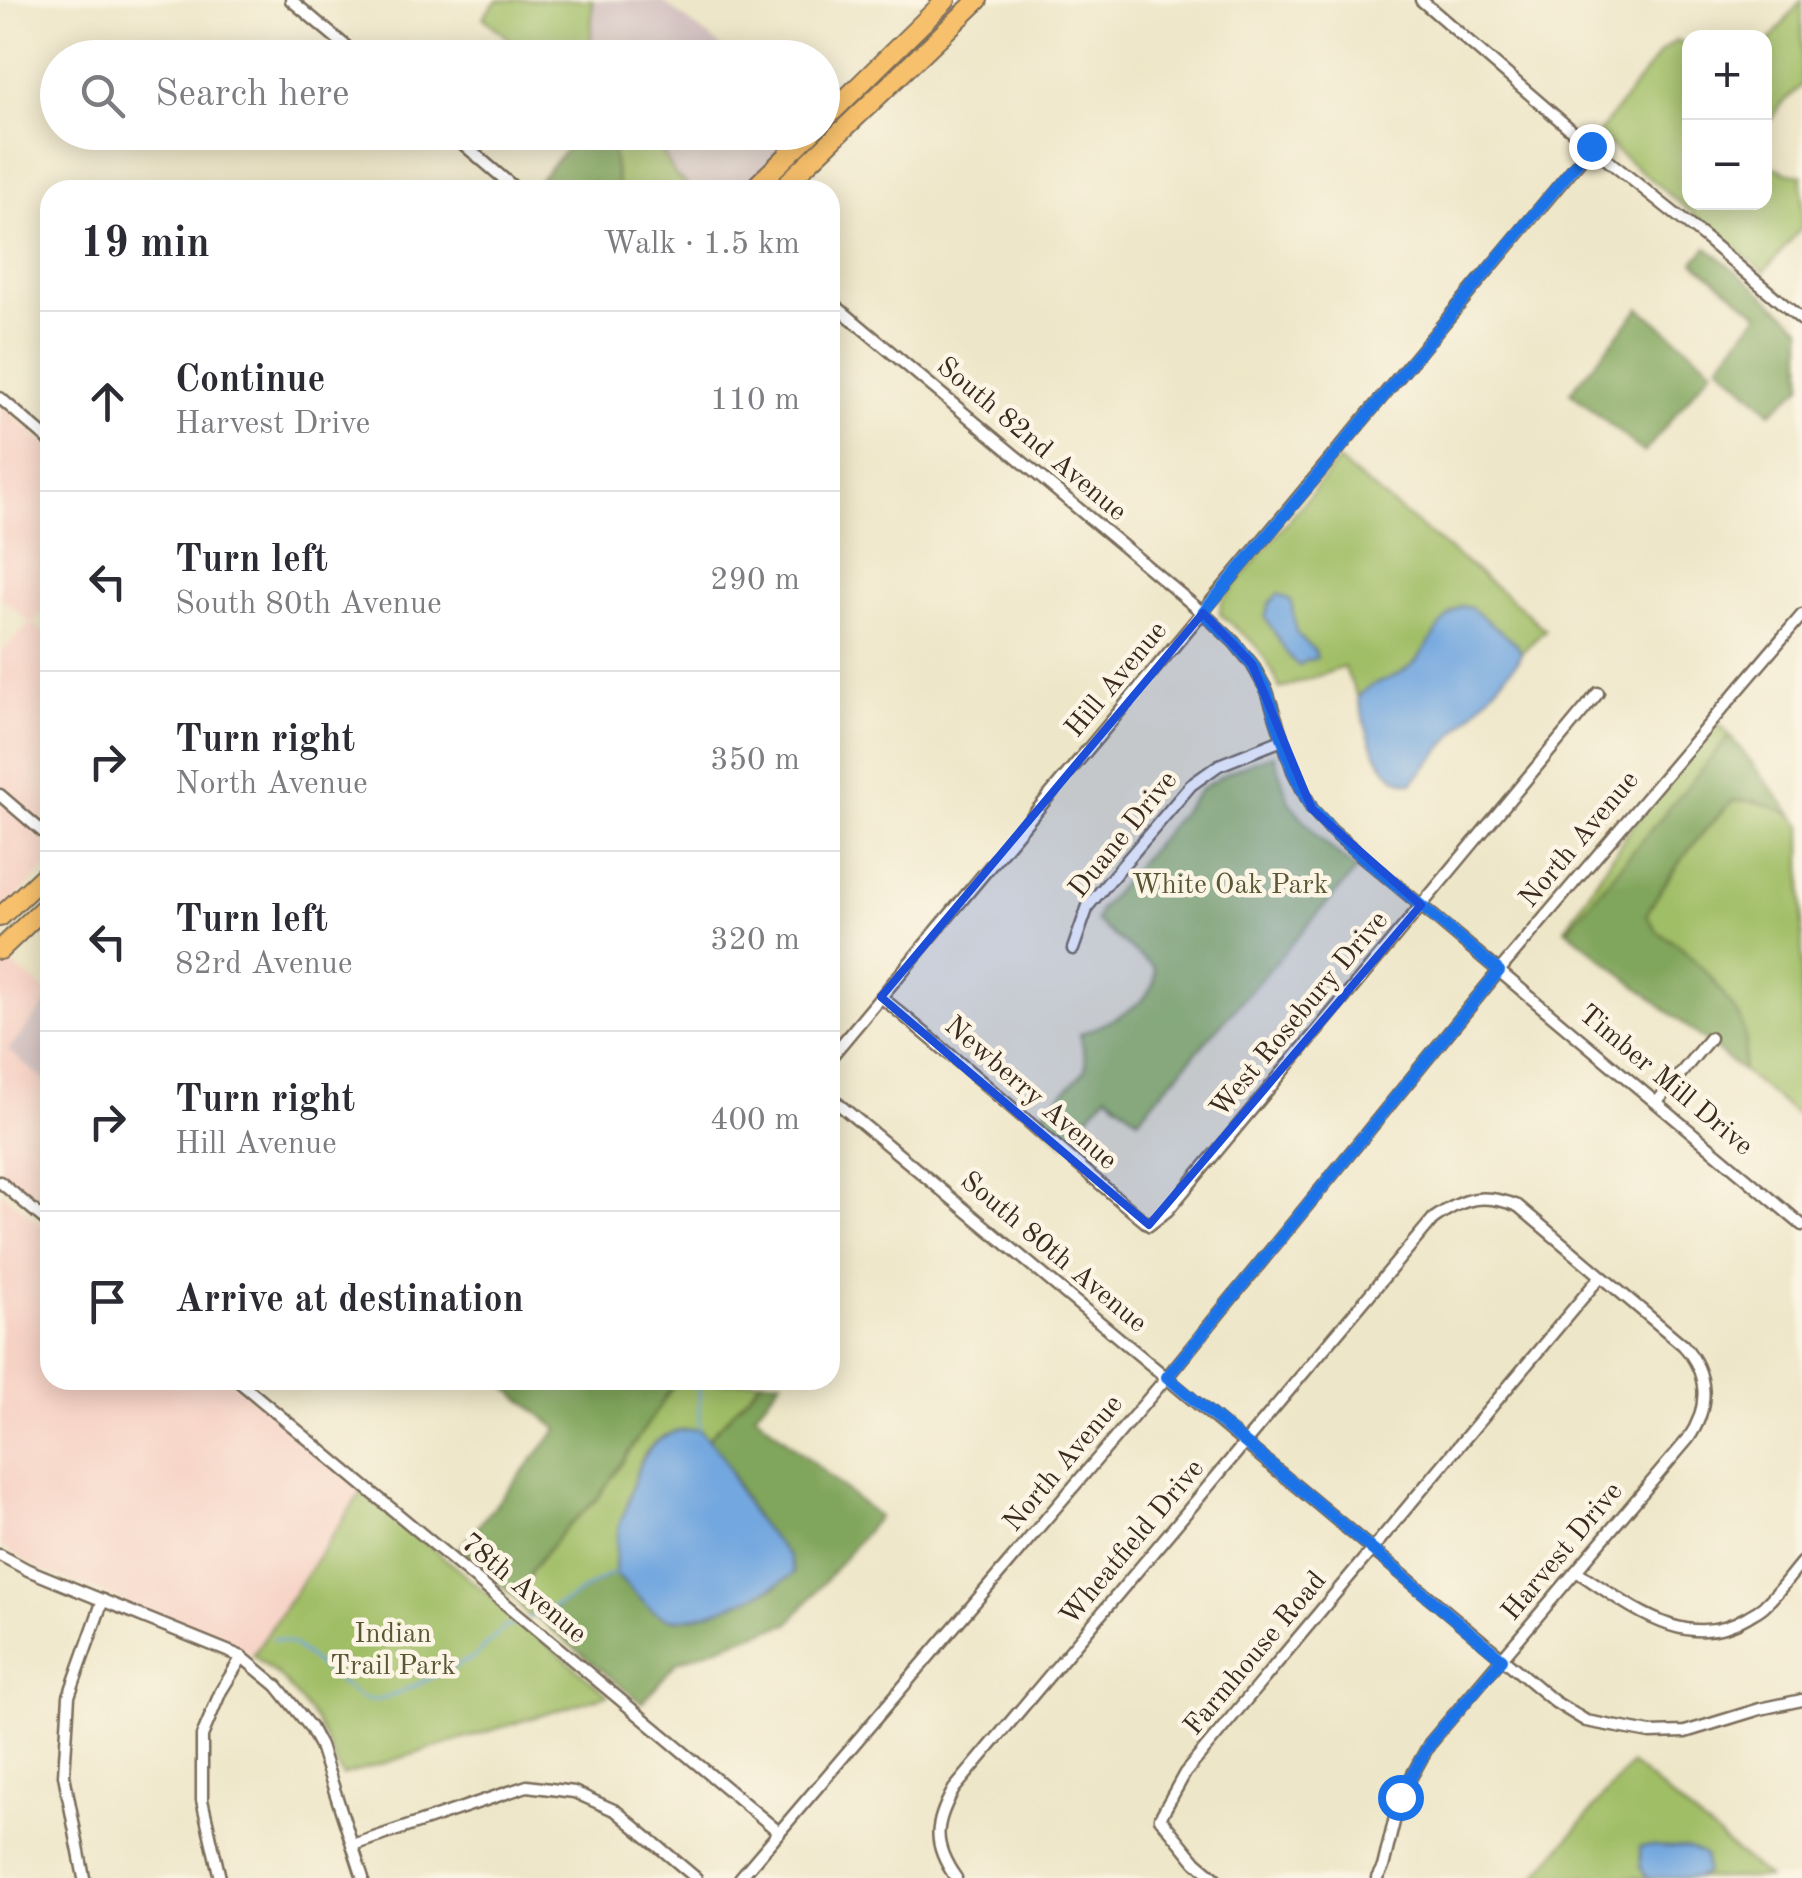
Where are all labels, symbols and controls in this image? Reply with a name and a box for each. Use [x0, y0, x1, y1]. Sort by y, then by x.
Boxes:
map controls [1682, 30, 1772, 210]
button: + [1682, 30, 1772, 120]
search box [40, 40, 840, 150]
icon: search [75, 68, 130, 123]
text: Search here [155, 76, 350, 114]
button: − [1682, 120, 1772, 210]
route end [1569, 124, 1615, 170]
text: 19 min [80, 224, 210, 266]
text: Walk · 1.5 km [603, 229, 800, 261]
street label: South 82nd Avenue [931, 353, 1131, 527]
text: Continue [175, 362, 325, 400]
icon: ahead [80, 374, 135, 429]
text: 110 m [710, 385, 800, 417]
text: Harvest Drive [175, 409, 370, 441]
text: Turn left [175, 542, 328, 580]
icon: left [80, 554, 135, 609]
text: 290 m [710, 565, 800, 597]
text: South 80th Avenue [175, 589, 442, 621]
street label: Hill Avenue [1061, 617, 1173, 743]
text: Turn right [175, 722, 355, 760]
icon: right [80, 734, 135, 789]
text: 350 m [710, 745, 800, 777]
street label: Duane Drive [1065, 766, 1183, 904]
street label: North Avenue [1515, 766, 1645, 914]
text: North Avenue [175, 769, 368, 801]
park label: White Oak Park [1132, 872, 1328, 900]
text: Turn left [175, 902, 328, 940]
street label: West Rosebury Drive [1206, 907, 1394, 1123]
icon: left [80, 914, 135, 969]
text: 320 m [710, 925, 800, 957]
text: 82rd Avenue [175, 949, 353, 981]
street label: Timber Mill Drive [1573, 1000, 1757, 1162]
street label: Newberry Avenue [939, 1012, 1121, 1176]
text: Turn right [175, 1082, 355, 1120]
icon: right [80, 1094, 135, 1149]
text: 400 m [710, 1105, 800, 1137]
text: Hill Avenue [175, 1129, 337, 1161]
street label: South 80th Avenue [955, 1167, 1151, 1339]
icon: arrive [80, 1274, 135, 1329]
text: Arrive at destination [175, 1282, 524, 1320]
street label: North Avenue [999, 1390, 1129, 1538]
street label: Wheatfield Drive [1056, 1455, 1210, 1631]
street label: Harvest Drive [1497, 1478, 1629, 1626]
street label: 78th Avenue [455, 1529, 591, 1649]
street label: Farmhouse Road [1180, 1567, 1332, 1741]
park label: Indian Trail Park [330, 1621, 456, 1681]
route start [1378, 1775, 1424, 1821]

